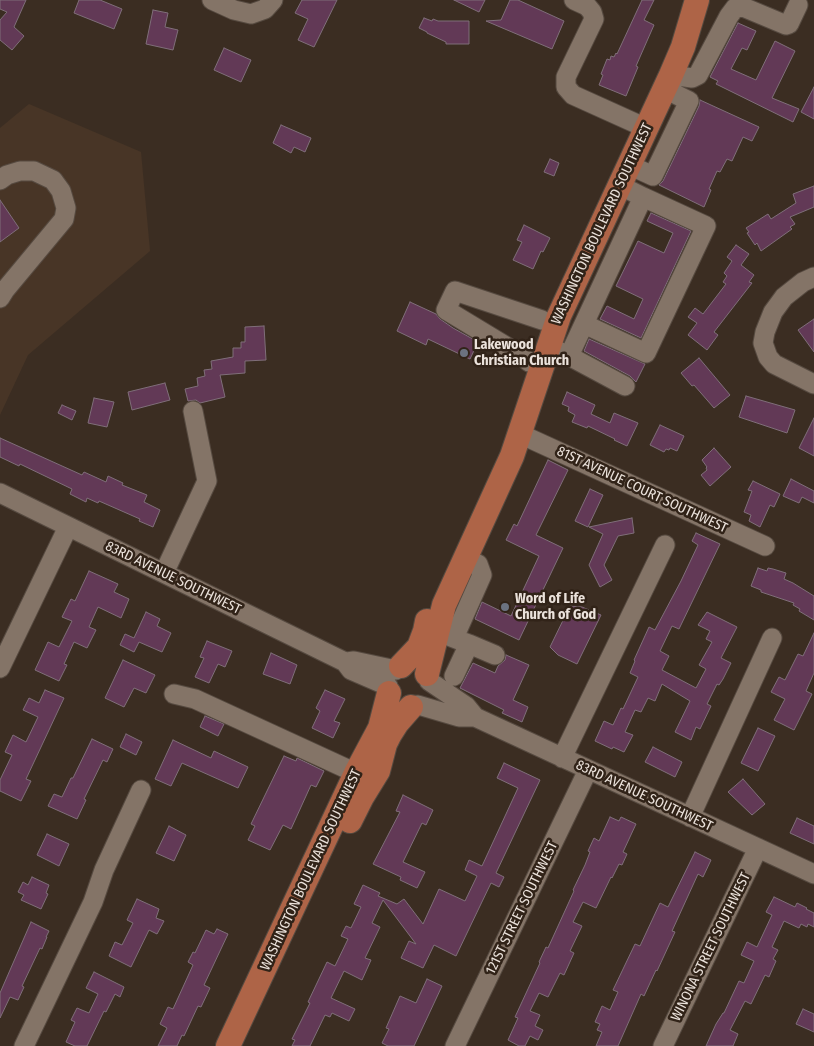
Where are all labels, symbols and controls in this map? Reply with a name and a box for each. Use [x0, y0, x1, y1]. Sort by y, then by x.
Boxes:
street label: WASHINGTON BOULEVARD SOUTHWEST [548, 121, 656, 327]
place label: Lakewood Christian Church [474, 337, 569, 370]
marker: Lakewood Christian Church [458, 347, 470, 359]
street label: 81ST AVENUE COURT SOUTHWEST [554, 443, 730, 537]
street label: 83RD AVENUE SOUTHWEST [102, 538, 244, 618]
place label: Word of Life Church of God [515, 591, 596, 624]
marker: Word of Life Church of God [499, 601, 511, 613]
street label: 83RD AVENUE SOUTHWEST [573, 757, 715, 835]
street label: WASHINGTON BOULEVARD SOUTHWEST [257, 767, 365, 973]
street label: 121ST STREET SOUTHWEST [482, 839, 562, 977]
street label: WINONA STREET SOUTHWEST [668, 870, 754, 1024]

